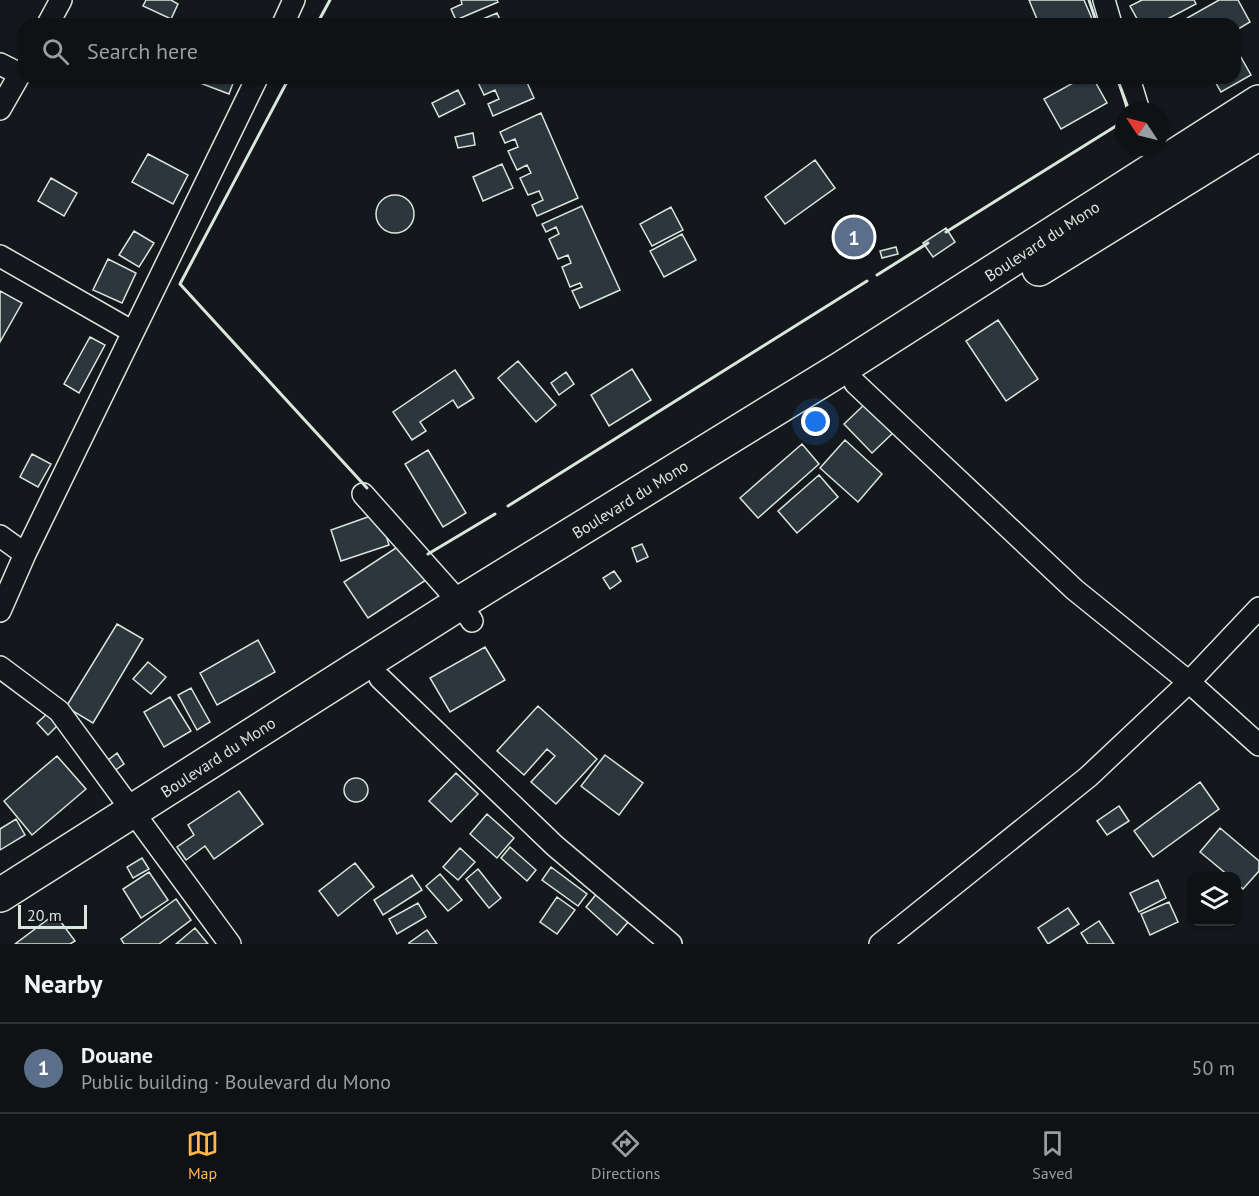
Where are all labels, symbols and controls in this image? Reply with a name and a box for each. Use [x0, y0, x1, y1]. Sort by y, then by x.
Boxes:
search box [18, 18, 1241, 84]
icon: search [39, 35, 72, 68]
text: Search here [87, 37, 198, 65]
north arrow [1115, 102, 1169, 156]
street label: Boulevard du Mono [981, 196, 1103, 286]
pin: 1 [834, 214, 874, 260]
your location [801, 407, 830, 436]
street label: Boulevard du Mono [568, 455, 692, 543]
street label: Boulevard du Mono [157, 712, 279, 802]
map controls [1187, 872, 1241, 926]
button: layers [1187, 872, 1241, 926]
scale bar [18, 902, 87, 930]
text: 20 m [27, 905, 62, 925]
text: Nearby [24, 967, 102, 1000]
text: Douane [81, 1041, 153, 1069]
text: 1 [38, 1055, 49, 1081]
text: 50 m [1192, 1055, 1235, 1081]
text: Public building · Boulevard du Mono [81, 1069, 391, 1095]
tab: Map [186, 1127, 219, 1183]
tab: Directions [591, 1127, 660, 1183]
tab: Saved [1032, 1127, 1073, 1183]

